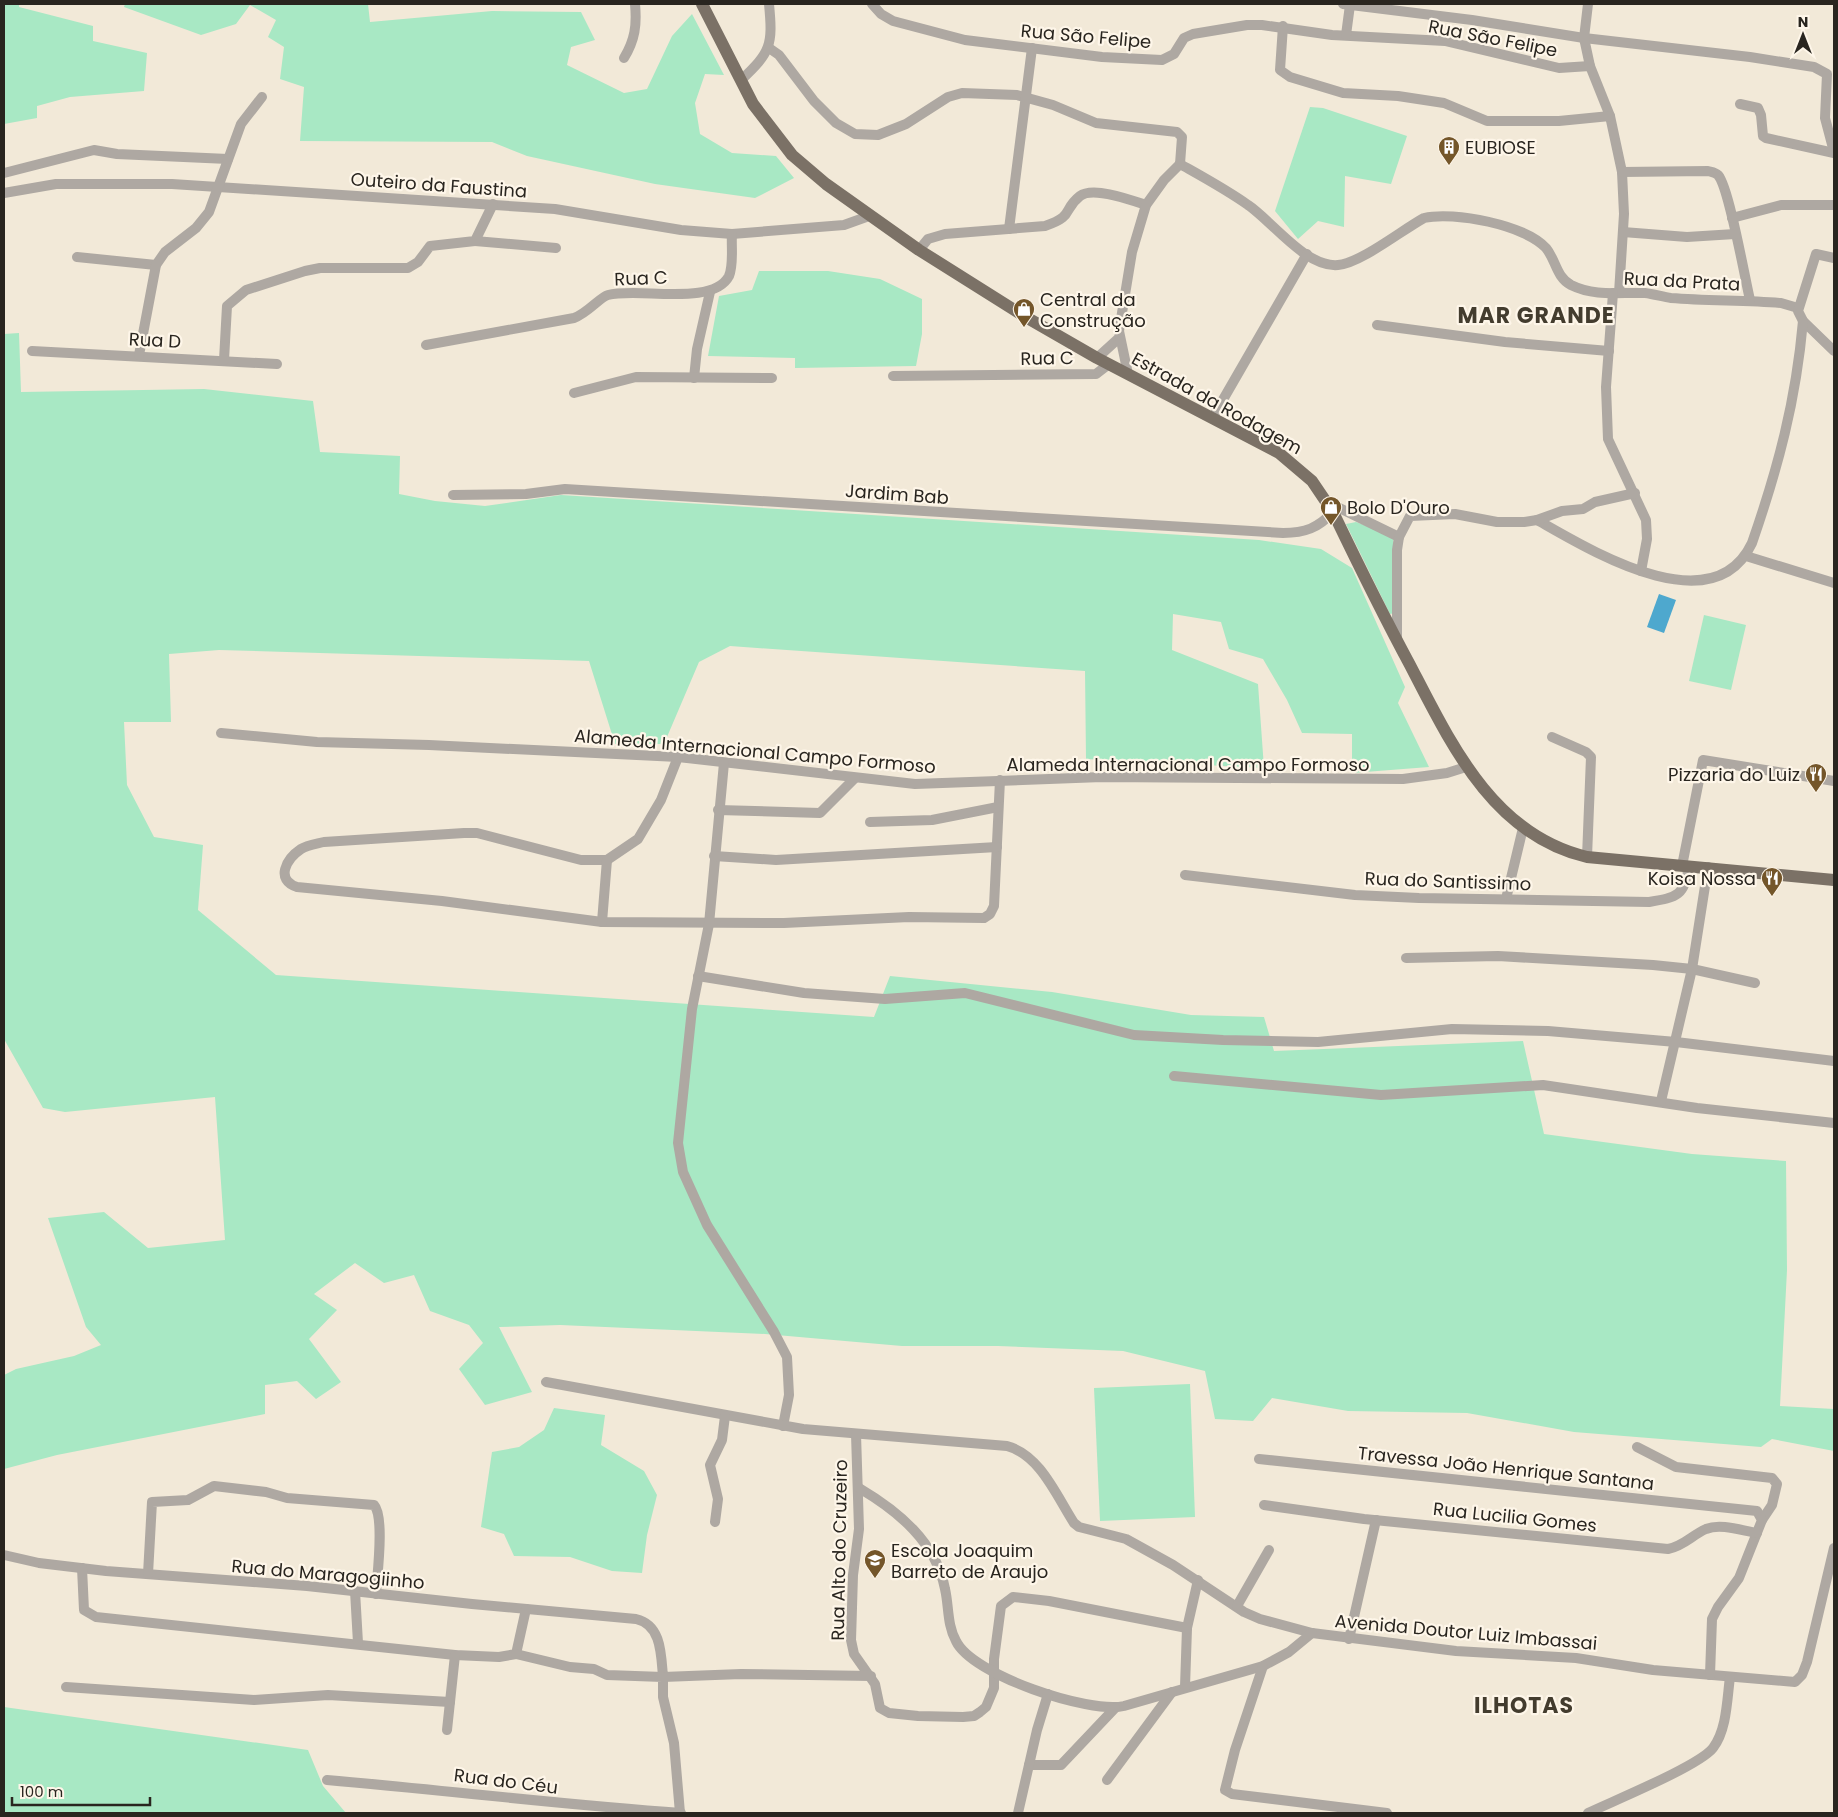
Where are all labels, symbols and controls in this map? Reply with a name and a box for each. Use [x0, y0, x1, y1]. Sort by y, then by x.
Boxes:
north arrow [1778, 10, 1828, 60]
text: N [1798, 12, 1808, 32]
street label: Rua São Felipe [1426, 13, 1560, 63]
street label: Rua São Felipe [1020, 18, 1152, 54]
building icon: EUBIOSE [1437, 135, 1461, 166]
place label: EUBIOSE [1465, 135, 1536, 160]
street label: Outeiro da Faustina [350, 166, 528, 204]
street label: Rua C [614, 265, 668, 291]
street label: Rua da Prata [1623, 265, 1741, 297]
place label: Central da Construção [1040, 287, 1146, 333]
shop icon: Central da Construção [1012, 297, 1036, 328]
district label: MAR GRANDE [1457, 300, 1615, 331]
street label: Rua D [128, 326, 182, 354]
street label: Rua C [1020, 345, 1074, 371]
street label: Estrada da Rodagem [1127, 346, 1307, 460]
street label: Jardim Bab [844, 478, 950, 510]
shop icon: Bolo D'Ouro [1319, 495, 1343, 526]
place label: Bolo D'Ouro [1347, 495, 1450, 520]
street label: Alameda Internacional Campo Formoso [573, 723, 937, 779]
street label: Alameda Internacional Campo Formoso [1007, 752, 1369, 777]
place label: Pizzaria do Luiz [1668, 762, 1800, 787]
restaurant icon: Pizzaria do Luiz [1804, 762, 1828, 793]
street label: Rua do Santissimo [1364, 866, 1532, 896]
place label: Koisa Nossa [1648, 866, 1756, 891]
restaurant icon: Koisa Nossa [1760, 866, 1784, 897]
street label: Travessa João Henrique Santana [1357, 1440, 1655, 1496]
street label: Rua Alto do Cruzeiro [825, 1459, 853, 1641]
street label: Rua Lucilia Gomes [1432, 1496, 1598, 1538]
place label: Escola Joaquim Barreto de Araujo [891, 1538, 1048, 1584]
school or university icon: Escola Joaquim Barreto de Araujo [863, 1548, 887, 1579]
street label: Rua do Maragogiinho [230, 1553, 426, 1595]
street label: Avenida Doutor Luiz Imbassai [1334, 1608, 1598, 1656]
district label: ILHOTAS [1474, 1690, 1574, 1721]
street label: Rua do Céu [453, 1762, 559, 1800]
scale bar [12, 1774, 150, 1806]
text: 100 m [20, 1781, 63, 1802]

